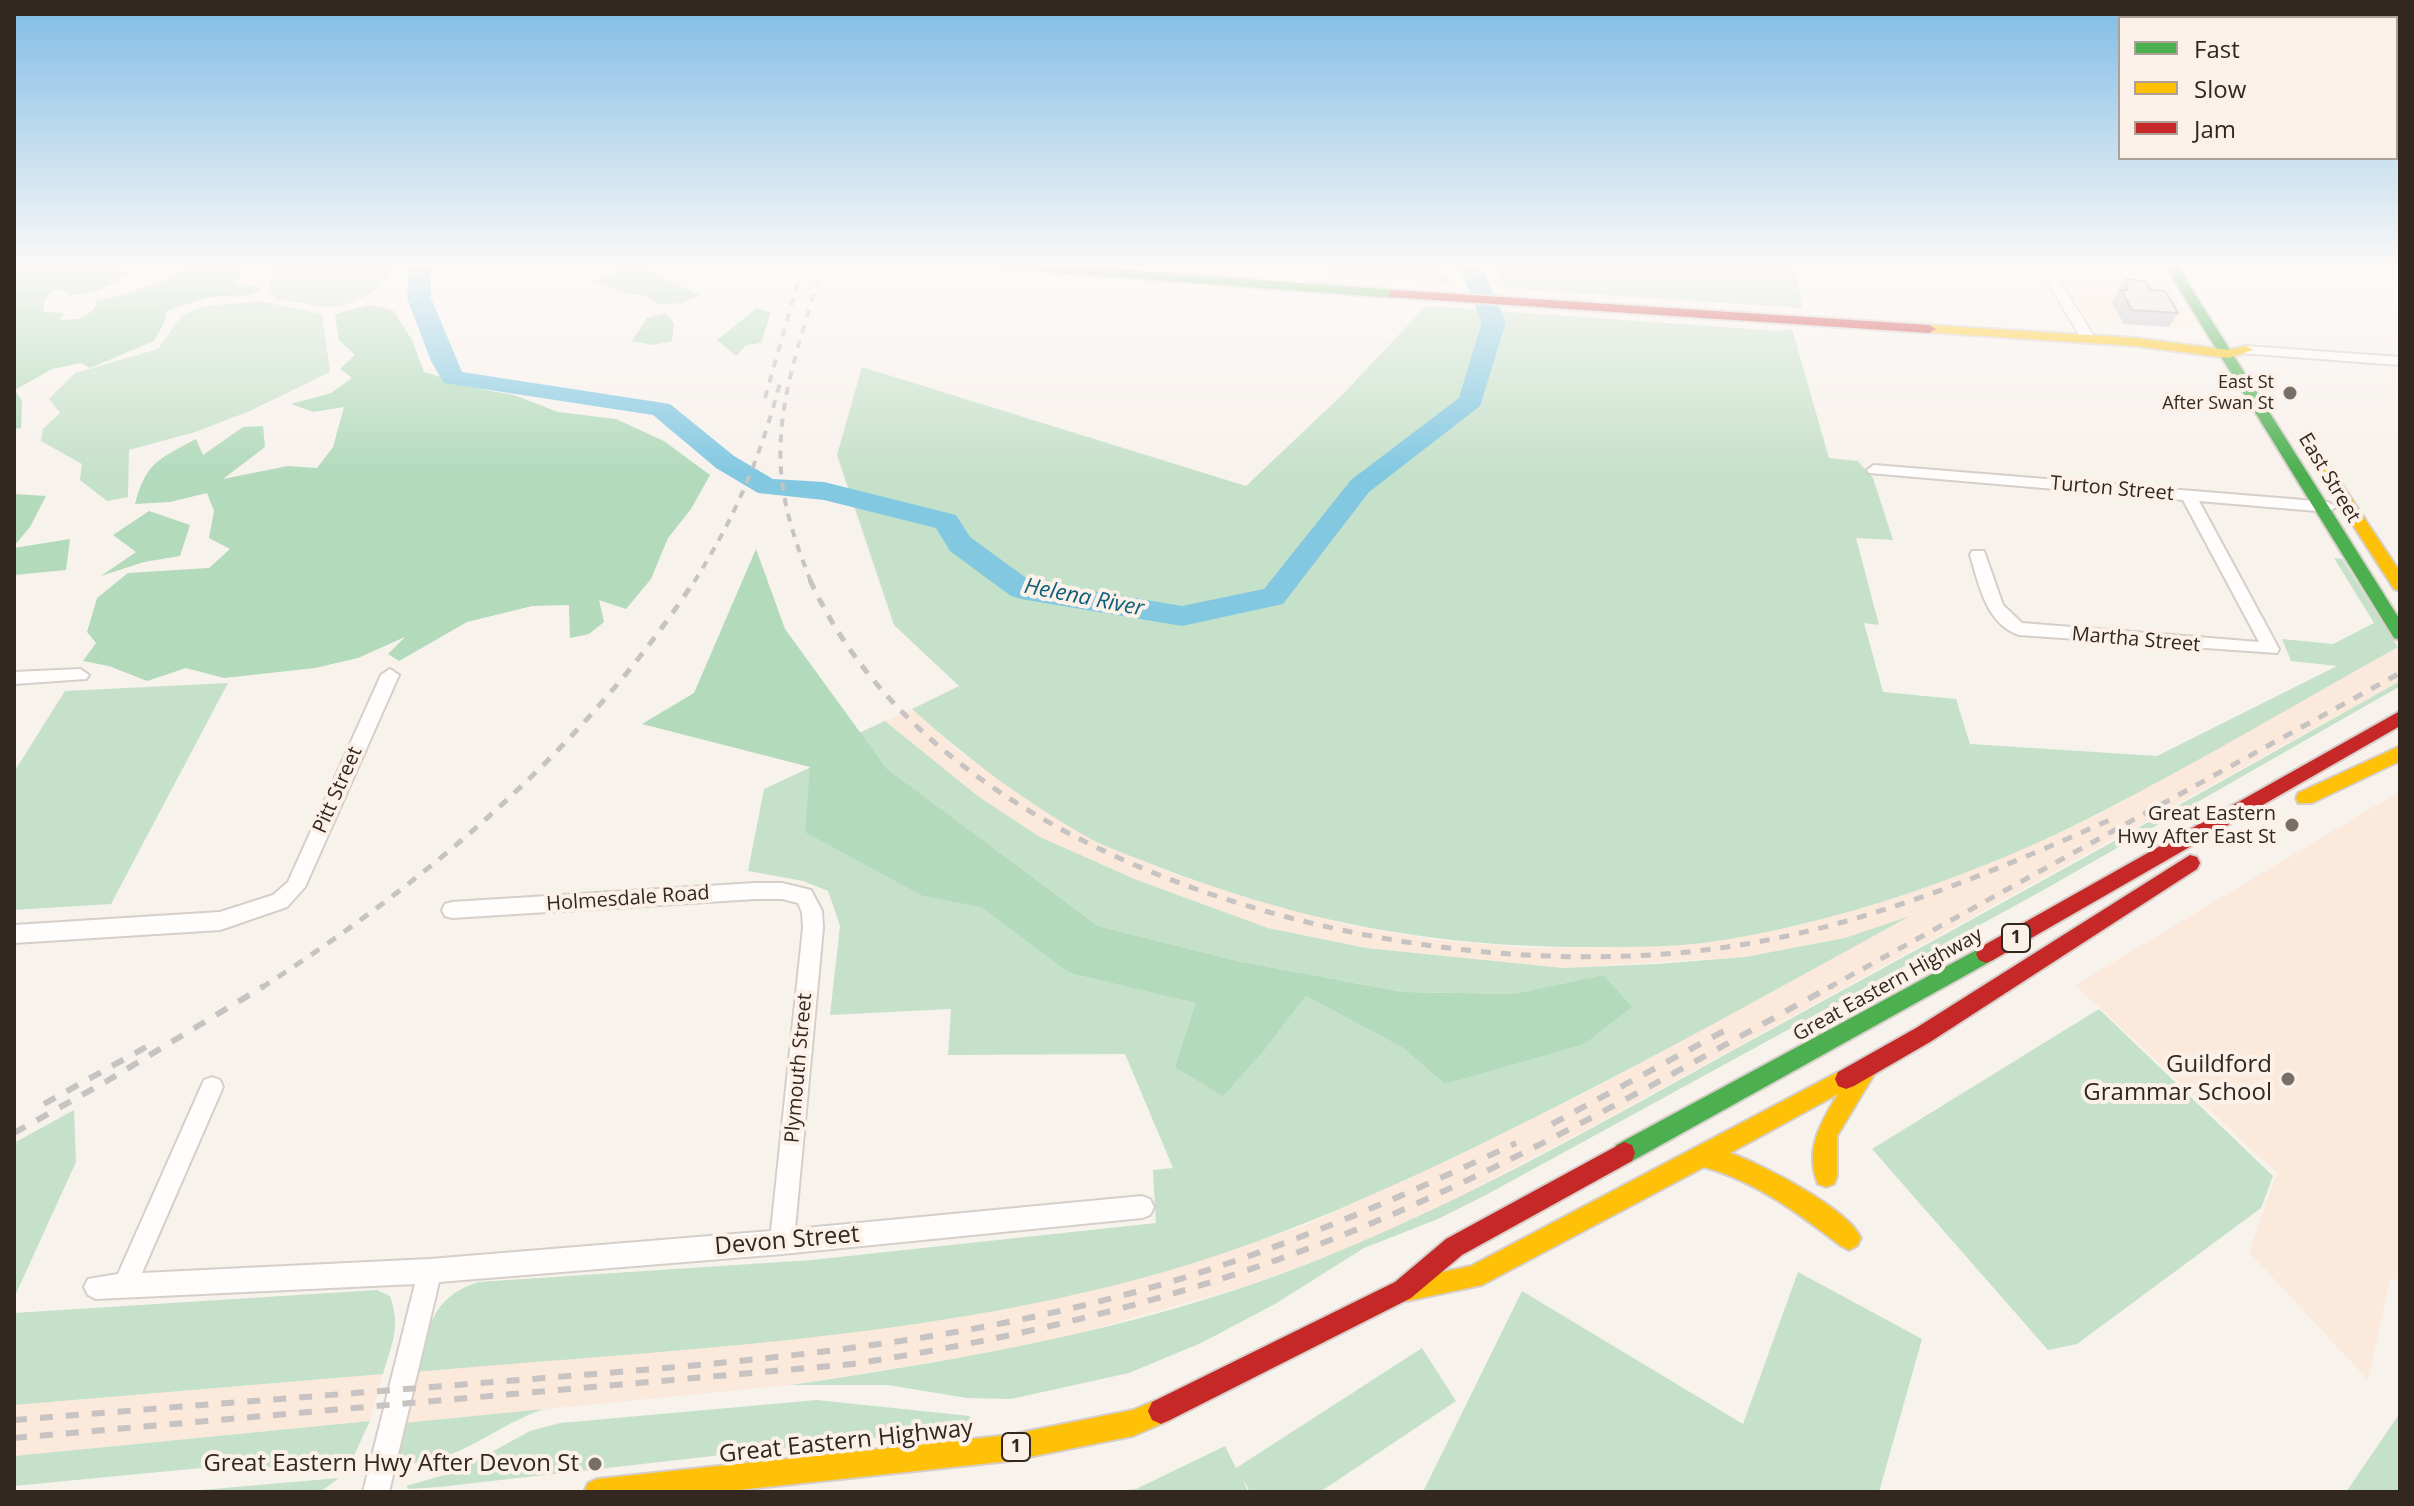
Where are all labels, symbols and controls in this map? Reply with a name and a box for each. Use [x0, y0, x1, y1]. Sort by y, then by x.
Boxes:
legend [2118, 16, 2398, 160]
text: Fast [2194, 32, 2240, 65]
text: Slow [2194, 72, 2246, 105]
text: Jam [2194, 112, 2236, 145]
place label: East St After Swan St [2162, 372, 2274, 414]
marker: East St After Swan St [2281, 384, 2299, 402]
street label: East Street [2293, 429, 2365, 527]
street label: Turton Street [2049, 472, 2175, 506]
water label: Helena River [1022, 573, 1146, 623]
street label: Martha Street [2071, 622, 2201, 658]
street label: Pitt Street [308, 743, 368, 837]
place label: Great Eastern Hwy After East St [2117, 802, 2276, 849]
marker: Great Eastern Hwy After East St [2283, 816, 2301, 834]
street label: Holmesdale Road [546, 881, 710, 917]
street label: Great Eastern Highway [1789, 923, 1987, 1047]
road number: 1 [2002, 924, 2030, 952]
street label: Plymouth Street [780, 992, 818, 1144]
place label: Guildford Grammar School [2083, 1051, 2272, 1107]
marker: Guildford Grammar School [2279, 1070, 2297, 1088]
street label: Devon Street [713, 1220, 861, 1262]
street label: Great Eastern Highway [718, 1414, 974, 1470]
road number: 1 [1002, 1433, 1030, 1461]
place label: Great Eastern Hwy After Devon St [203, 1450, 579, 1478]
marker: Great Eastern Hwy After Devon St [586, 1455, 604, 1473]

